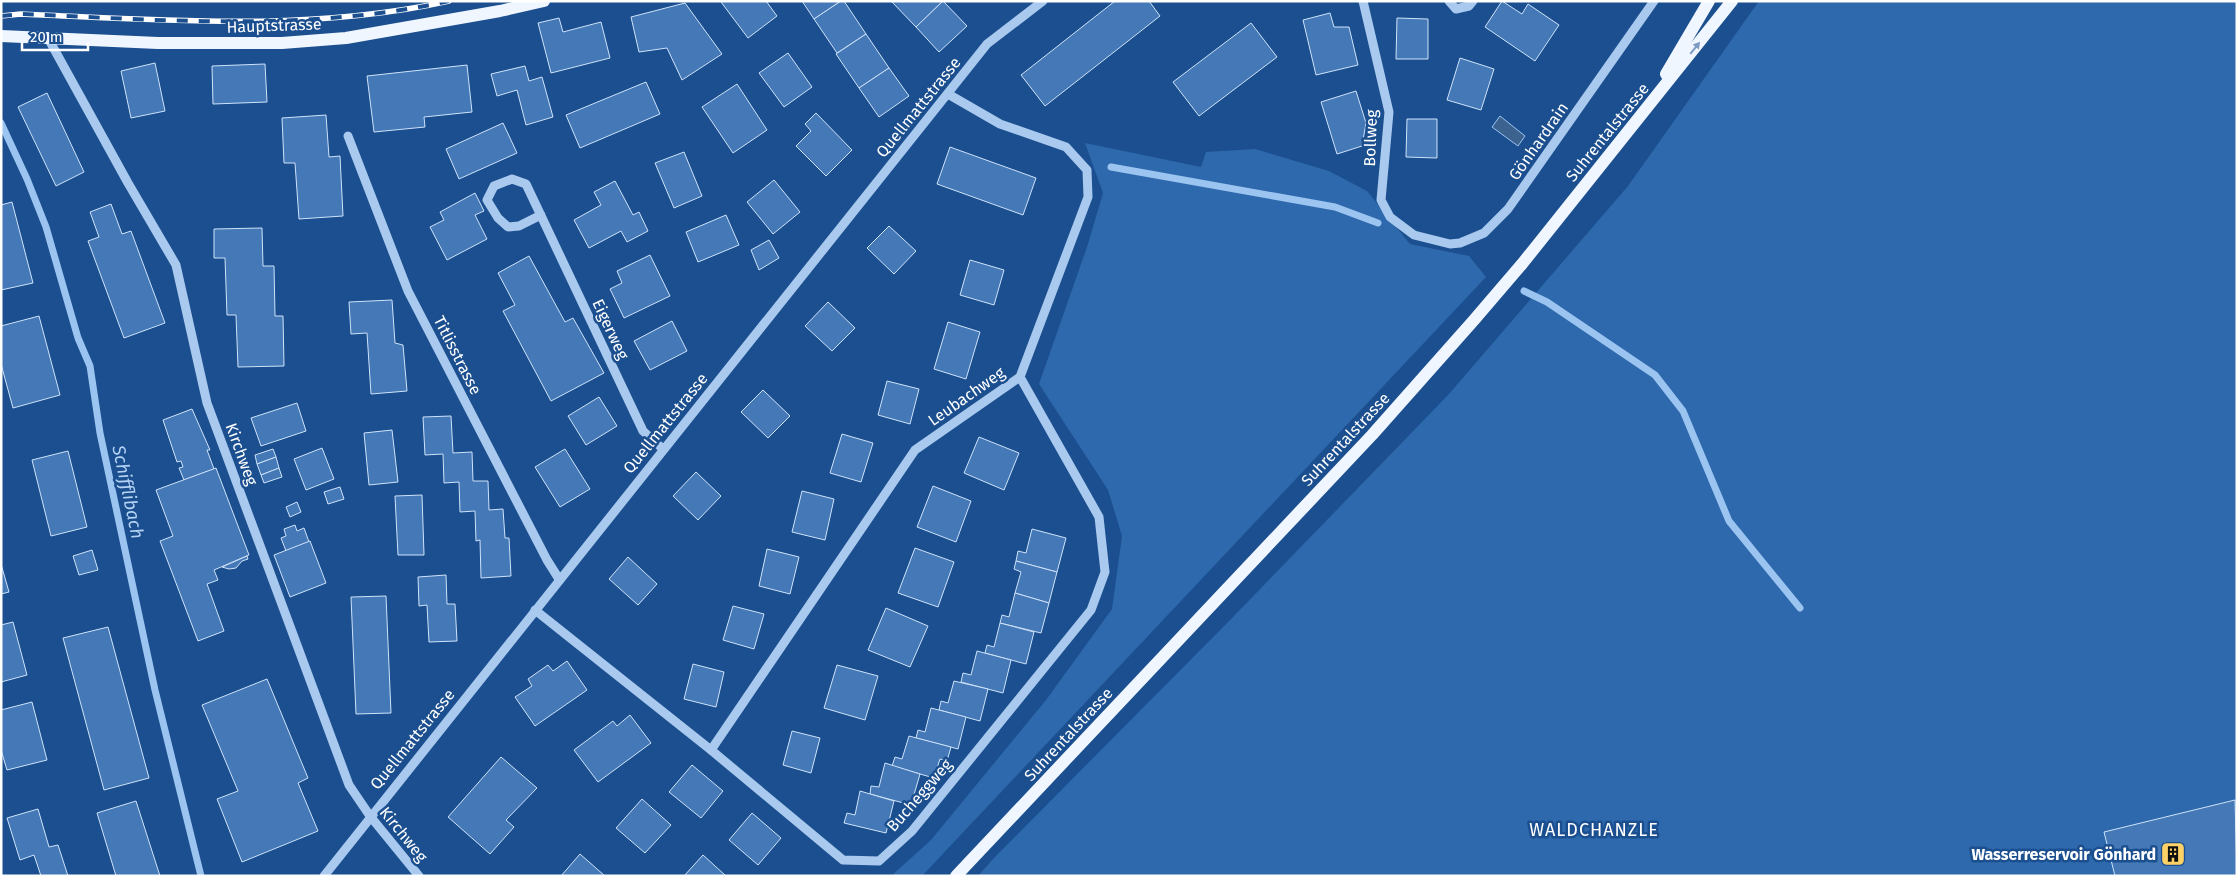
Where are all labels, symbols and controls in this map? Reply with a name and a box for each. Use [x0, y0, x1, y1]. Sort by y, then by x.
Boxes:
street label: Hauptstrasse [226, 14, 322, 37]
scale bar [22, 20, 89, 52]
text: 20 m [30, 28, 63, 46]
one-way arrow [1690, 42, 1701, 55]
street label: Quellmattstrasse [872, 53, 965, 161]
street label: Suhrentalstrasse [1562, 79, 1653, 185]
street label: Gönhardrain [1505, 99, 1572, 184]
street label: Bollweg [1360, 109, 1381, 167]
street label: Eigerweg [588, 296, 633, 363]
street label: Titlisstrasse [430, 313, 486, 398]
street label: Leubachweg [924, 363, 1009, 430]
street label: Quellmattstrasse [619, 369, 712, 477]
street label: Suhrentalstrasse [1297, 389, 1394, 490]
street label: Kirchweg [221, 420, 262, 489]
water label: Schifflibach [107, 442, 149, 541]
street label: Suhrentalstrasse [1020, 684, 1117, 785]
street label: Quellmattstrasse [366, 685, 459, 793]
street label: Bucheggweg [883, 755, 956, 835]
street label: Kirchweg [376, 803, 432, 866]
district label: WALDCHANZLE [1529, 819, 1659, 841]
building icon: Wasserreservoir Gönhard [2160, 841, 2186, 867]
place label: Wasserreservoir Gönhard [1971, 845, 2156, 864]

